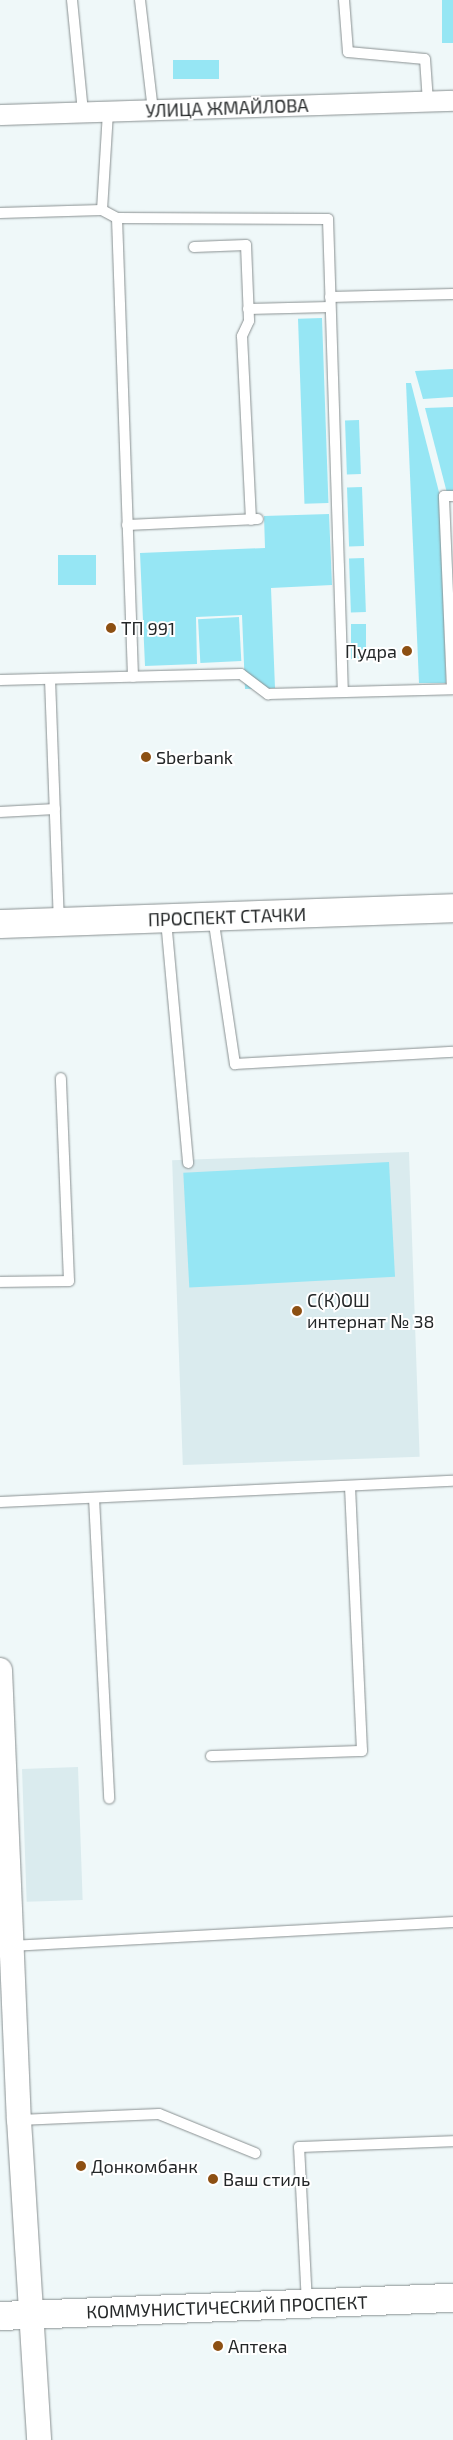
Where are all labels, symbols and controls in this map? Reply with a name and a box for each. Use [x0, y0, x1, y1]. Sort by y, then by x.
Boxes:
street label: УЛИЦА ЖМАЙЛОВА [145, 94, 309, 122]
place label: ТП 991 [121, 617, 175, 639]
marker: ТП 991 [105, 622, 117, 634]
place label: Пудра [345, 640, 397, 662]
marker: Пудра [401, 645, 413, 657]
place label: Sberbank [156, 746, 233, 768]
marker: Sberbank [140, 751, 152, 763]
street label: ПРОСПЕКТ СТАЧКИ [148, 903, 306, 931]
place label: С(К)ОШ интернат № 38 [307, 1290, 434, 1332]
marker: С(К)ОШ интернат № 38 [291, 1305, 303, 1317]
place label: Донкомбанк [91, 2155, 198, 2177]
marker: Донкомбанк [75, 2160, 87, 2172]
place label: Ваш стиль [223, 2168, 310, 2190]
marker: Ваш стиль [207, 2173, 219, 2185]
street label: КОММУНИСТИЧЕСКИЙ ПРОСПЕКТ [86, 2291, 368, 2323]
place label: Аптека [228, 2335, 288, 2357]
marker: Аптека [212, 2340, 224, 2352]

